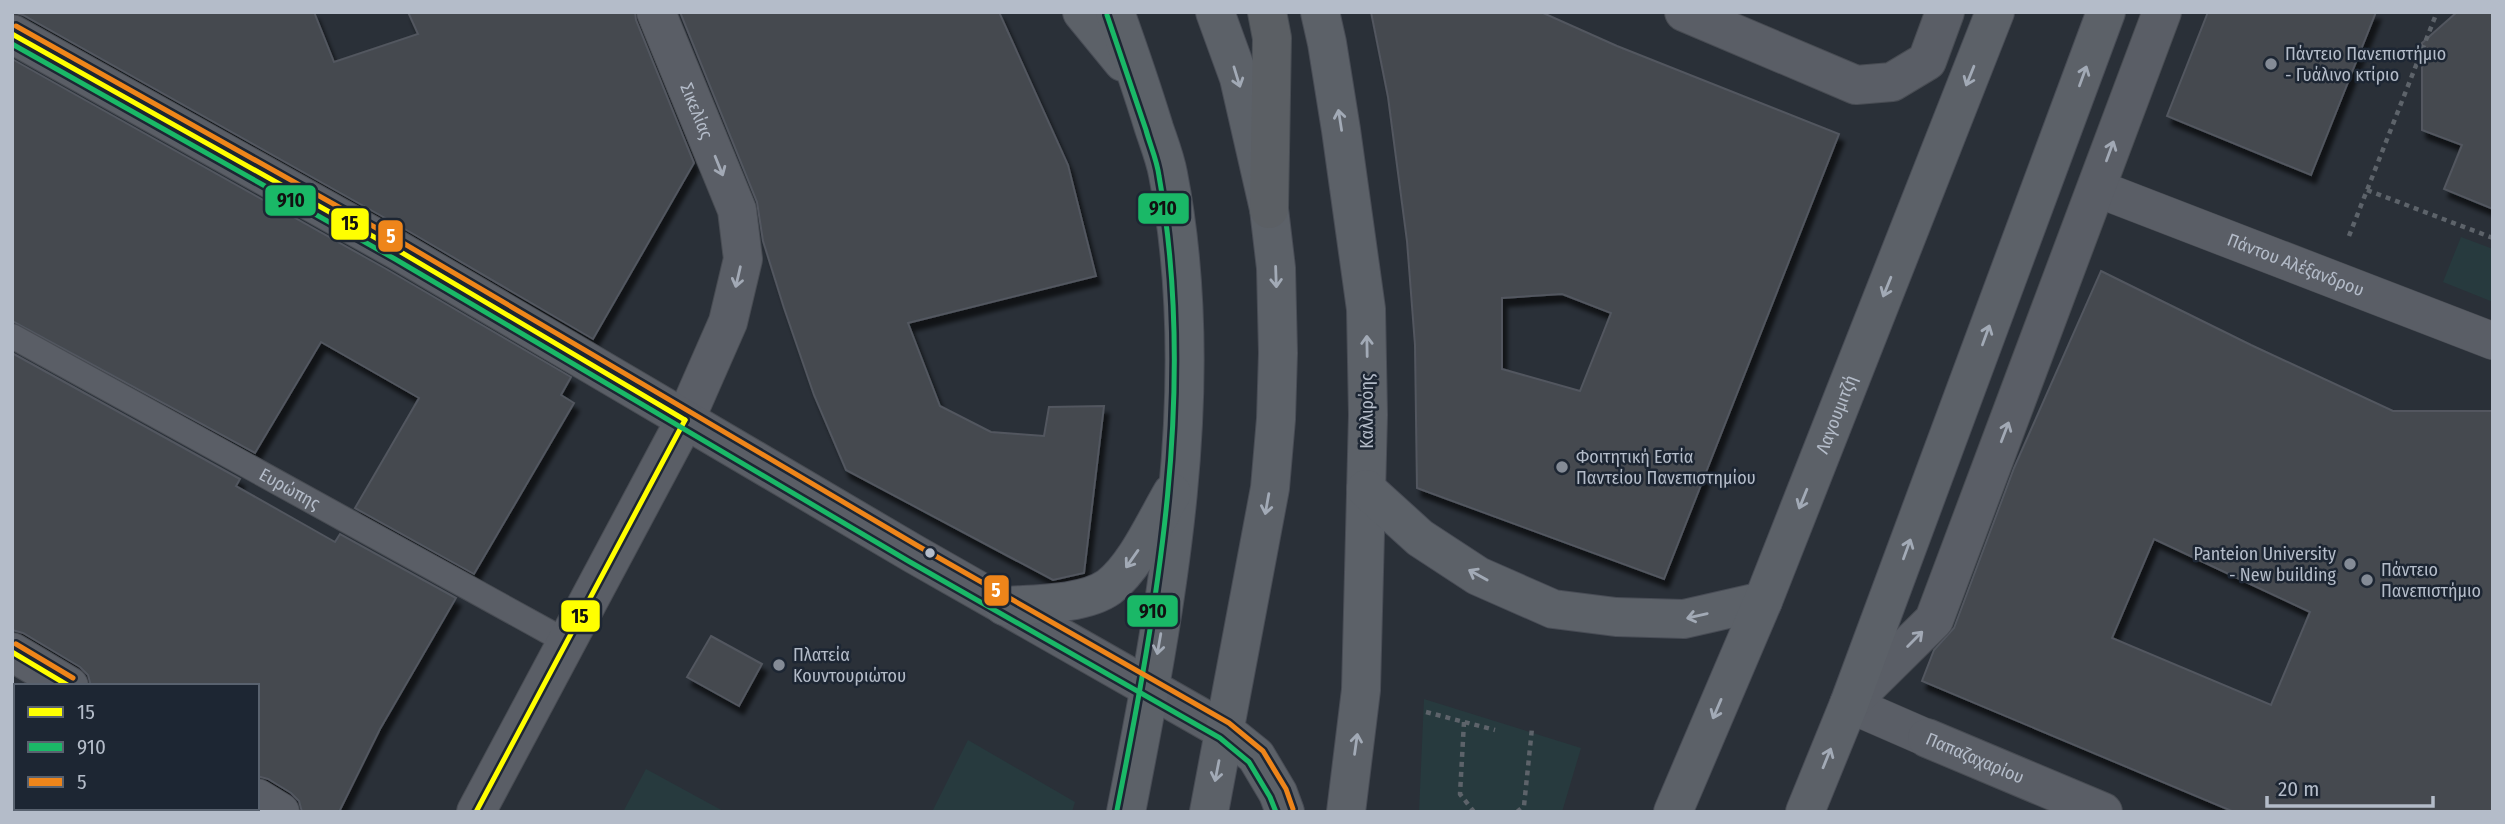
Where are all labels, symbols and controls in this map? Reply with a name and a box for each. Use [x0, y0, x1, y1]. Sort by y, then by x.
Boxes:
place label: Πάντειο Πανεπιστήμιο - Γυάλινο κτίριο [2285, 43, 2446, 86]
marker: Πάντειο Πανεπιστήμιο - Γυάλινο κτίριο [2263, 56, 2279, 72]
one-way arrow [1963, 64, 1976, 86]
one-way arrow [1232, 65, 1245, 87]
one-way arrow [2077, 66, 2090, 88]
street label: Σικελίας [675, 80, 718, 142]
one-way arrow [1333, 109, 1346, 132]
one-way arrow [2105, 140, 2118, 162]
one-way arrow [713, 155, 726, 176]
line badge: 910 [264, 184, 317, 217]
text: 910 [277, 189, 305, 212]
line badge: 910 [1137, 192, 1190, 225]
text: 910 [1149, 197, 1177, 220]
line badge: 15 [330, 207, 370, 241]
text: 15 [341, 212, 359, 235]
line badge: 5 [377, 219, 404, 253]
text: 5 [386, 225, 396, 248]
street label: Πάντου Αλέξανδρου [2224, 229, 2367, 301]
one-way arrow [731, 265, 744, 288]
one-way arrow [1270, 265, 1283, 288]
one-way arrow [1879, 276, 1892, 298]
one-way arrow [1981, 325, 1994, 347]
one-way arrow [1360, 334, 1374, 357]
street label: Λαγουμιτζή [1811, 372, 1862, 457]
street label: Καλλιρόης [1356, 373, 1378, 449]
one-way arrow [1999, 422, 2012, 444]
place label: Φοιτητική Εστία Παντείου Πανεπιστημίου [1576, 446, 1756, 489]
marker: Φοιτητική Εστία Παντείου Πανεπιστημίου [1554, 459, 1570, 475]
street label: Ευρώπης [255, 463, 324, 515]
one-way arrow [1796, 488, 1809, 509]
one-way arrow [1260, 492, 1273, 515]
one-way arrow [1902, 538, 1914, 560]
place label: Panteion University - New building [2193, 543, 2337, 586]
unlabelled marker [923, 546, 937, 560]
one-way arrow [1125, 549, 1140, 568]
marker: Panteion University - New building [2342, 556, 2358, 572]
place label: Πάντειο Πανεπιστήμιο [2381, 559, 2481, 602]
one-way arrow [1468, 567, 1488, 581]
marker: Πάντειο Πανεπιστήμιο [2359, 572, 2375, 588]
line badge: 5 [983, 574, 1010, 607]
text: 5 [991, 579, 1001, 602]
line badge: 910 [1126, 594, 1179, 628]
line badge: 15 [560, 599, 601, 633]
text: 910 [1139, 600, 1167, 623]
text: 15 [571, 605, 589, 628]
one-way arrow [1686, 610, 1708, 623]
one-way arrow [1906, 631, 1923, 648]
one-way arrow [1151, 632, 1165, 655]
place label: Πλατεία Κουντουριώτου [793, 644, 906, 687]
marker: Πλατεία Κουντουριώτου [771, 657, 787, 673]
legend [14, 684, 259, 810]
one-way arrow [1709, 698, 1722, 720]
text: 15 [77, 699, 95, 725]
street label: Παπαζαχαρίου [1923, 728, 2027, 789]
one-way arrow [1350, 733, 1363, 756]
text: 910 [77, 734, 106, 760]
one-way arrow [1821, 748, 1834, 769]
one-way arrow [1209, 759, 1223, 782]
scale bar [2267, 764, 2433, 808]
text: 5 [77, 769, 87, 795]
text: 20 m [2278, 776, 2319, 802]

